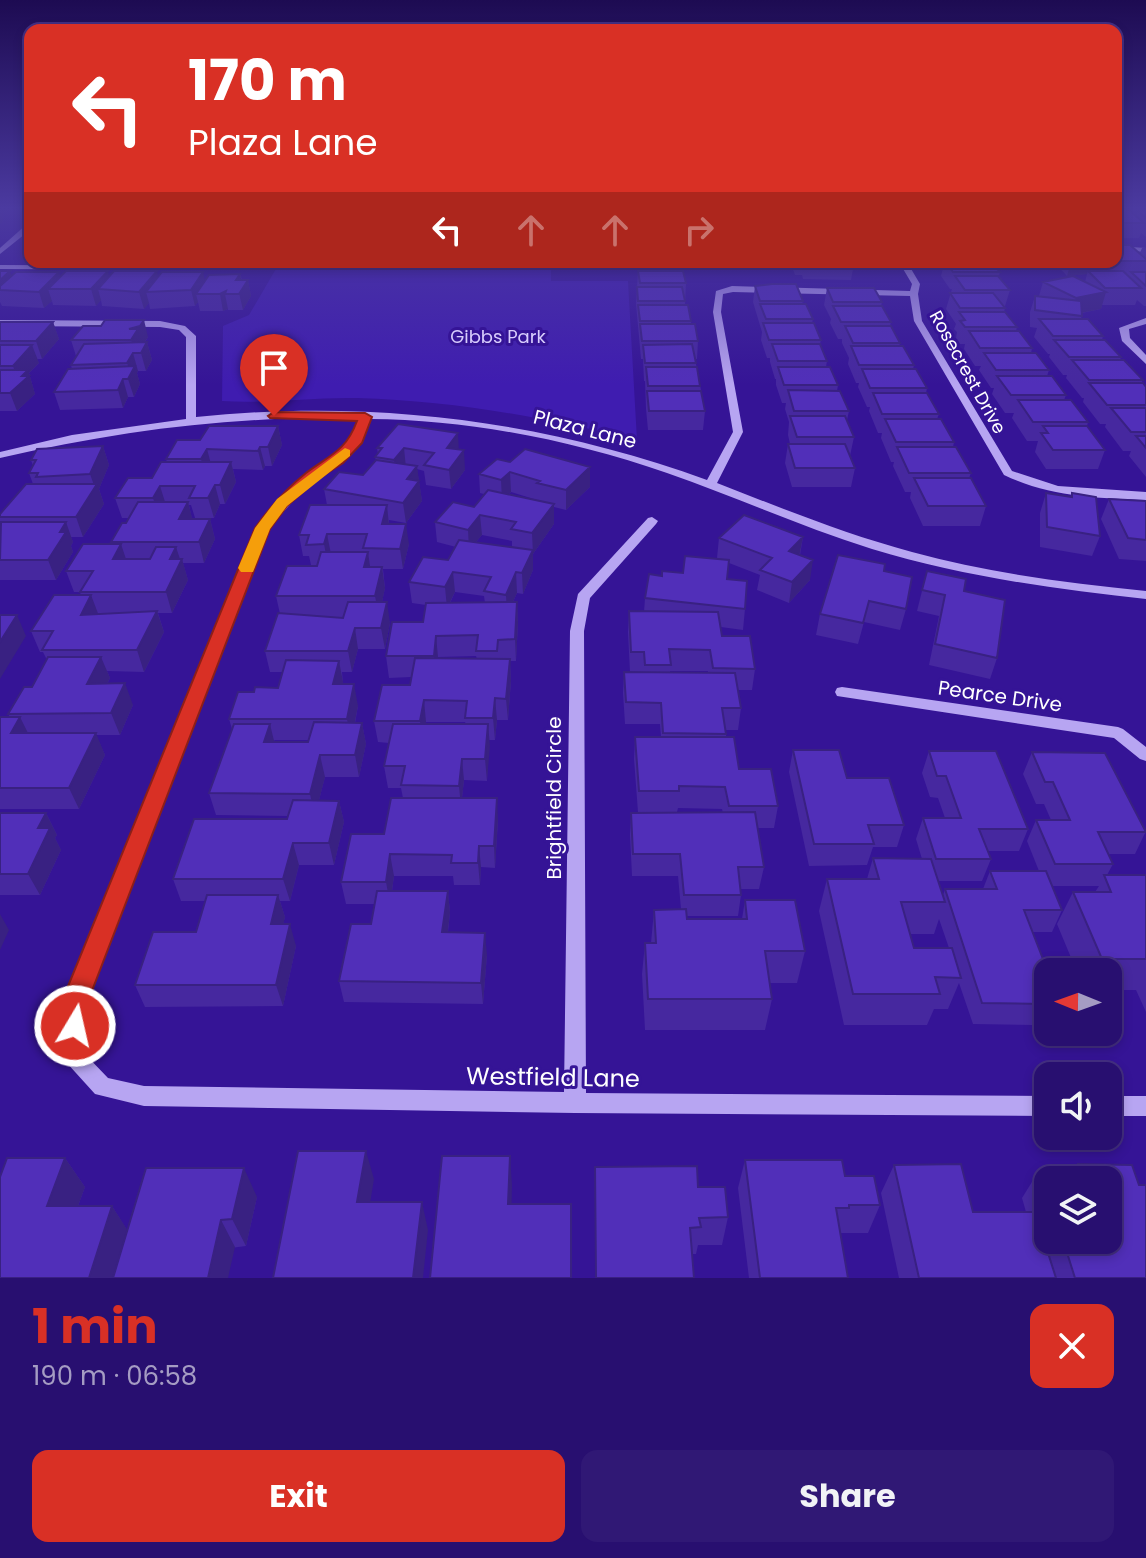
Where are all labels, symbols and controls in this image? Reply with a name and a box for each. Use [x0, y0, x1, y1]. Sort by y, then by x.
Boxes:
text: 170 m [188, 41, 347, 120]
icon: left [56, 56, 160, 160]
text: Plaza Lane [188, 117, 378, 168]
icon: left [425, 208, 469, 252]
icon: ahead [509, 208, 553, 252]
icon: ahead [593, 208, 637, 252]
icon: right [677, 208, 721, 252]
street label: Rosecrest Drive [924, 306, 1012, 438]
park label: Gibbs Park [450, 324, 547, 349]
pin [240, 334, 308, 416]
icon: arrive [252, 346, 296, 390]
street label: Plaza Lane [531, 403, 639, 455]
street label: Pearce Drive [936, 673, 1064, 719]
street label: Brightfield Circle [540, 716, 568, 880]
north arrow [1034, 958, 1122, 1046]
map controls [1034, 958, 1122, 1254]
position arrow [33, 984, 117, 1068]
street label: Westfield Lane [466, 1059, 640, 1095]
button: sound [1034, 1062, 1122, 1150]
button: layers [1034, 1166, 1122, 1254]
text: 1 min [32, 1293, 158, 1360]
button: close [1030, 1304, 1114, 1388]
text: 190 m · 06:58 [32, 1358, 197, 1394]
button: Exit [32, 1450, 565, 1542]
button: Share [581, 1450, 1114, 1542]

